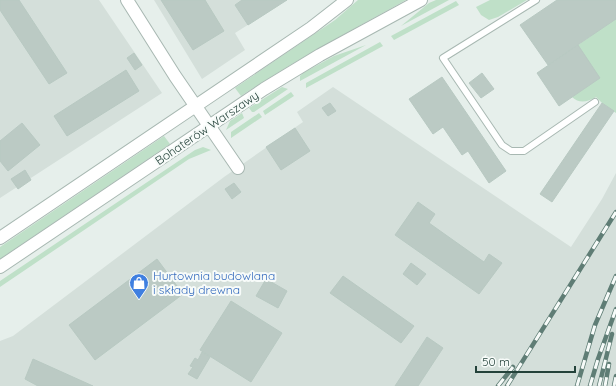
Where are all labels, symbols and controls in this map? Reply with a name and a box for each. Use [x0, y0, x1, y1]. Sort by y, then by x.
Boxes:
street label: Bohaterów Warszawy [152, 87, 261, 168]
place label: Hurtownia budowlana i składy drewna [153, 268, 275, 297]
shop icon: Hurtownia budowlana i składy drewna [128, 272, 150, 300]
scale bar [476, 348, 575, 374]
text: 50 m [482, 354, 510, 369]

